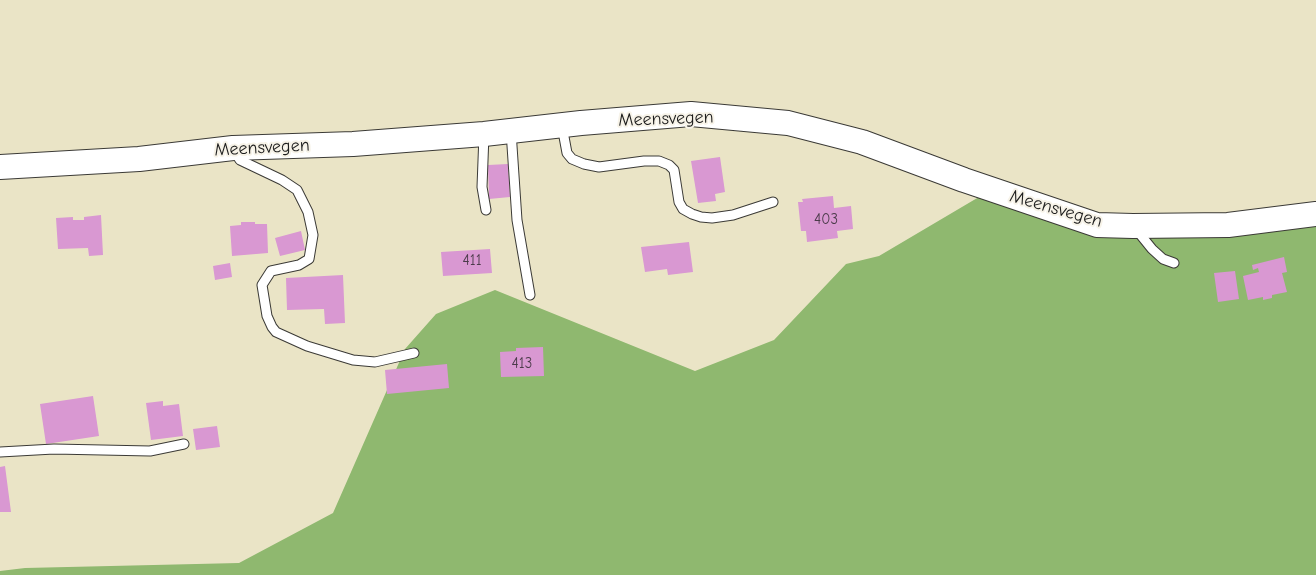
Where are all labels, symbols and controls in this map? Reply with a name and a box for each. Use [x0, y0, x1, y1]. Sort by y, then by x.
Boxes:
street label: Meensvegen [618, 107, 714, 131]
street label: Meensvegen [214, 135, 310, 161]
street label: Meensvegen [1007, 185, 1105, 233]
house number: 403 [814, 211, 838, 229]
house number: 411 [462, 252, 482, 270]
house number: 413 [512, 355, 532, 373]

